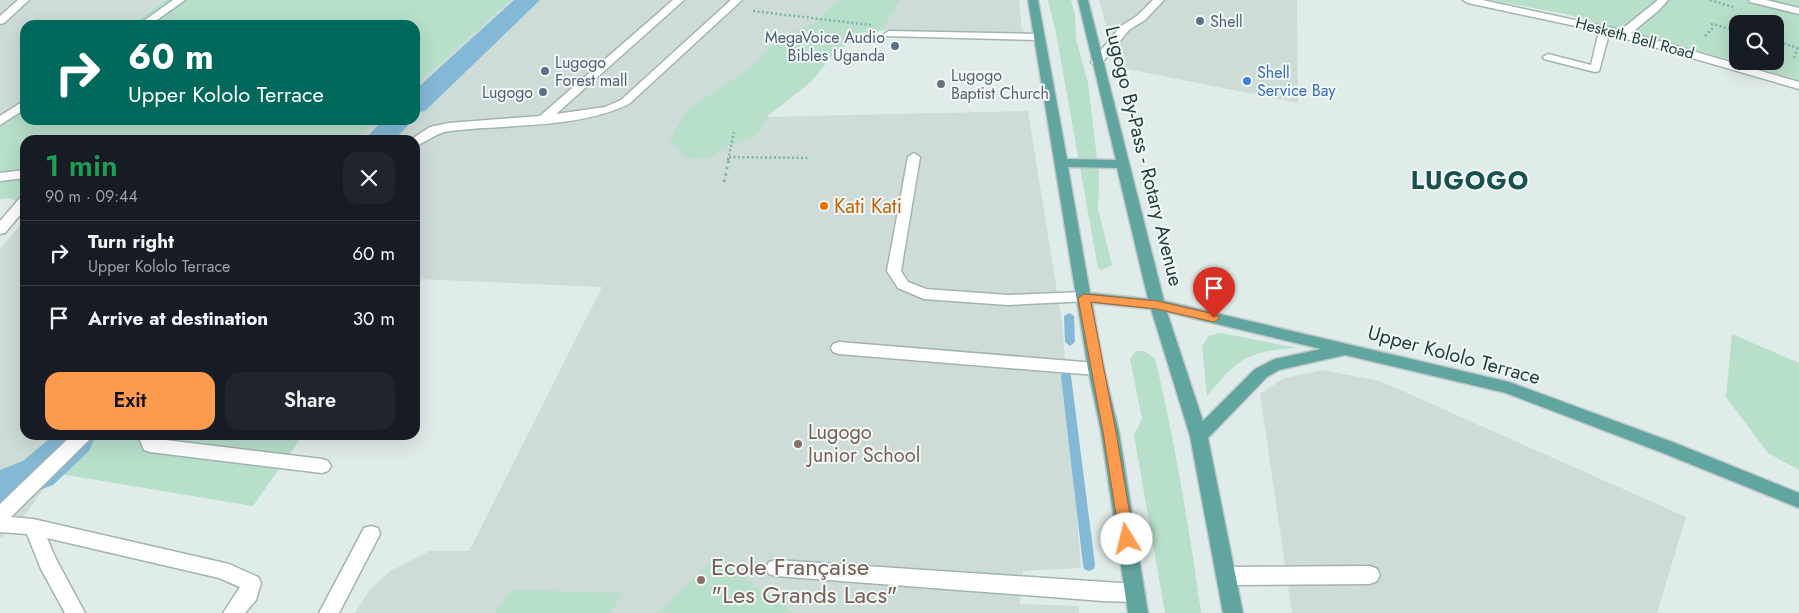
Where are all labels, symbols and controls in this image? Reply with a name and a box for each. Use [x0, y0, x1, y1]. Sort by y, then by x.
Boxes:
place label: Shell [1210, 10, 1243, 33]
street label: Hesketh Bell Road [1573, 11, 1697, 65]
marker: Shell [1194, 15, 1206, 27]
map controls [1729, 15, 1784, 70]
button: search [1729, 15, 1784, 70]
street label: Lugogo By-Pass - Rotary Avenue [1098, 23, 1190, 289]
place label: MegaVoice Audio Bibles Uganda [765, 26, 885, 67]
text: 60 m [128, 32, 214, 82]
icon: right [45, 40, 110, 105]
marker: MegaVoice Audio Bibles Uganda [889, 40, 901, 52]
place label: Lugogo Forest mall [555, 51, 627, 92]
place label: Shell Service Bay [1257, 61, 1336, 102]
place label: Lugogo Baptist Church [951, 64, 1049, 105]
marker: Lugogo Forest mall [539, 65, 551, 77]
marker: Shell Service Bay [1241, 75, 1253, 87]
text: Upper Kololo Terrace [128, 78, 324, 110]
marker: Lugogo Baptist Church [935, 78, 947, 90]
place label: Lugogo [482, 81, 533, 104]
marker: Lugogo [537, 86, 549, 98]
text: 1 min [45, 144, 118, 187]
button: close [343, 152, 395, 204]
district label: LUGOGO [1411, 162, 1529, 198]
text: 90 m · 09:44 [45, 185, 138, 208]
place label: Kati Kati [834, 192, 902, 221]
marker: Kati Kati [818, 200, 830, 212]
text: Turn right [88, 228, 174, 255]
icon: right [45, 239, 73, 267]
text: 60 m [352, 240, 395, 267]
text: Upper Kololo Terrace [88, 255, 230, 278]
pin [1193, 267, 1235, 318]
icon: arrive [1200, 274, 1228, 302]
icon: arrive [45, 304, 73, 332]
text: Arrive at destination [88, 305, 268, 332]
text: 30 m [353, 305, 395, 332]
street label: Upper Kololo Terrace [1364, 318, 1544, 392]
button: Exit [45, 372, 215, 430]
button: Share [225, 372, 395, 430]
place label: Lugogo Junior School [805, 418, 920, 470]
marker: Lugogo Junior School [792, 438, 804, 450]
position arrow [1100, 512, 1152, 564]
place label: Ecole Française "Les Grands Lacs" [711, 549, 898, 612]
marker: Ecole Française "Les Grands Lacs" [695, 574, 707, 586]

